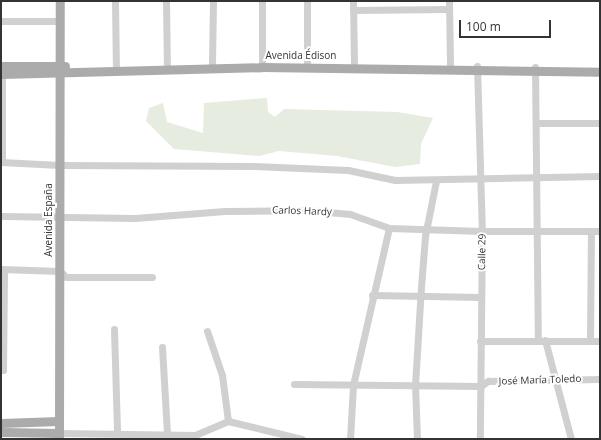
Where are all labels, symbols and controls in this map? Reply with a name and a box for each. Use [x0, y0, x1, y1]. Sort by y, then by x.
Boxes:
scale bar [461, 12, 553, 38]
text: 100 m [466, 18, 501, 35]
street label: Avenida Édison [266, 50, 336, 62]
street label: Avenida España [43, 183, 55, 257]
street label: Carlos Hardy [272, 204, 332, 218]
street label: Calle 29 [476, 234, 488, 270]
street label: José María Toledo [498, 373, 582, 387]

